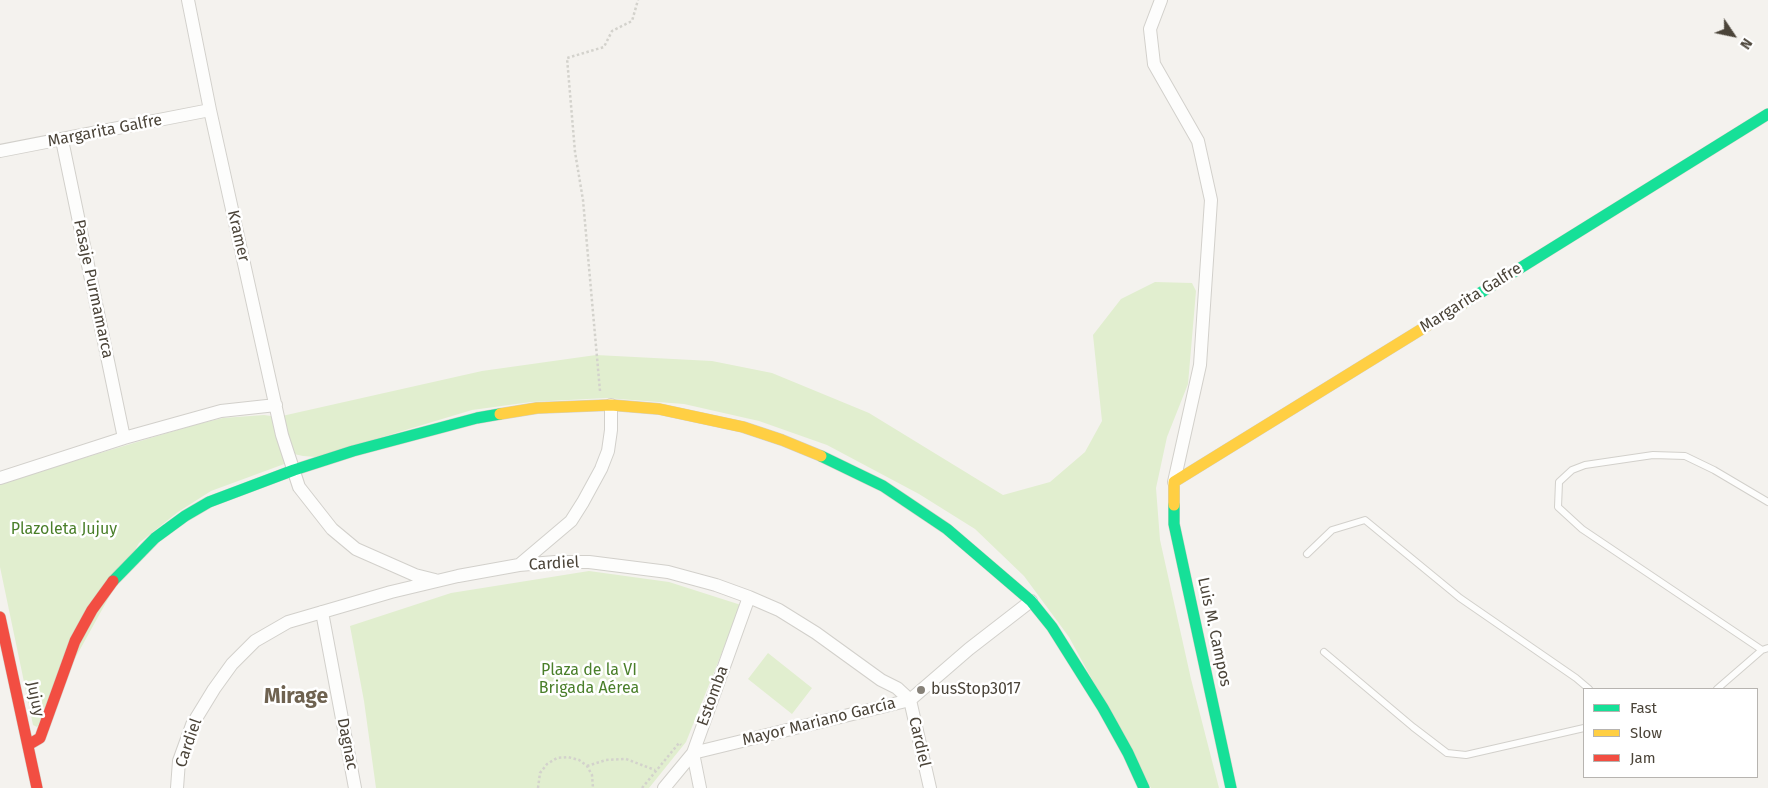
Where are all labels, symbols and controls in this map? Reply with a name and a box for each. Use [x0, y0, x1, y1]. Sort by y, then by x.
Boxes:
north arrow [1708, 10, 1758, 60]
text: N [1736, 35, 1756, 52]
street label: Margarita Galfre [46, 110, 164, 152]
street label: Kramer [223, 208, 253, 264]
street label: Pasaje Purmamarca [69, 218, 117, 360]
street label: Margarita Galfre [1417, 259, 1525, 337]
park label: Plazoleta Jujuy [11, 520, 117, 540]
street label: Cardiel [528, 553, 580, 575]
street label: Luis M. Campos [1193, 576, 1235, 688]
park label: Plaza de la VI Brigada Aérea [539, 661, 639, 699]
street label: Estomba [693, 663, 733, 729]
street label: Jujuy [22, 679, 48, 719]
place label: busStop3017 [931, 680, 1021, 700]
district label: Mirage [264, 684, 328, 710]
marker: busStop3017 [915, 684, 927, 696]
legend [1583, 688, 1758, 778]
street label: Mayor Mariano García [740, 694, 898, 750]
text: Fast [1630, 699, 1657, 717]
street label: Cardiel [904, 715, 934, 769]
street label: Cardiel [172, 716, 206, 770]
street label: Dagnac [333, 716, 361, 772]
text: Slow [1630, 724, 1662, 742]
text: Jam [1630, 749, 1656, 767]

